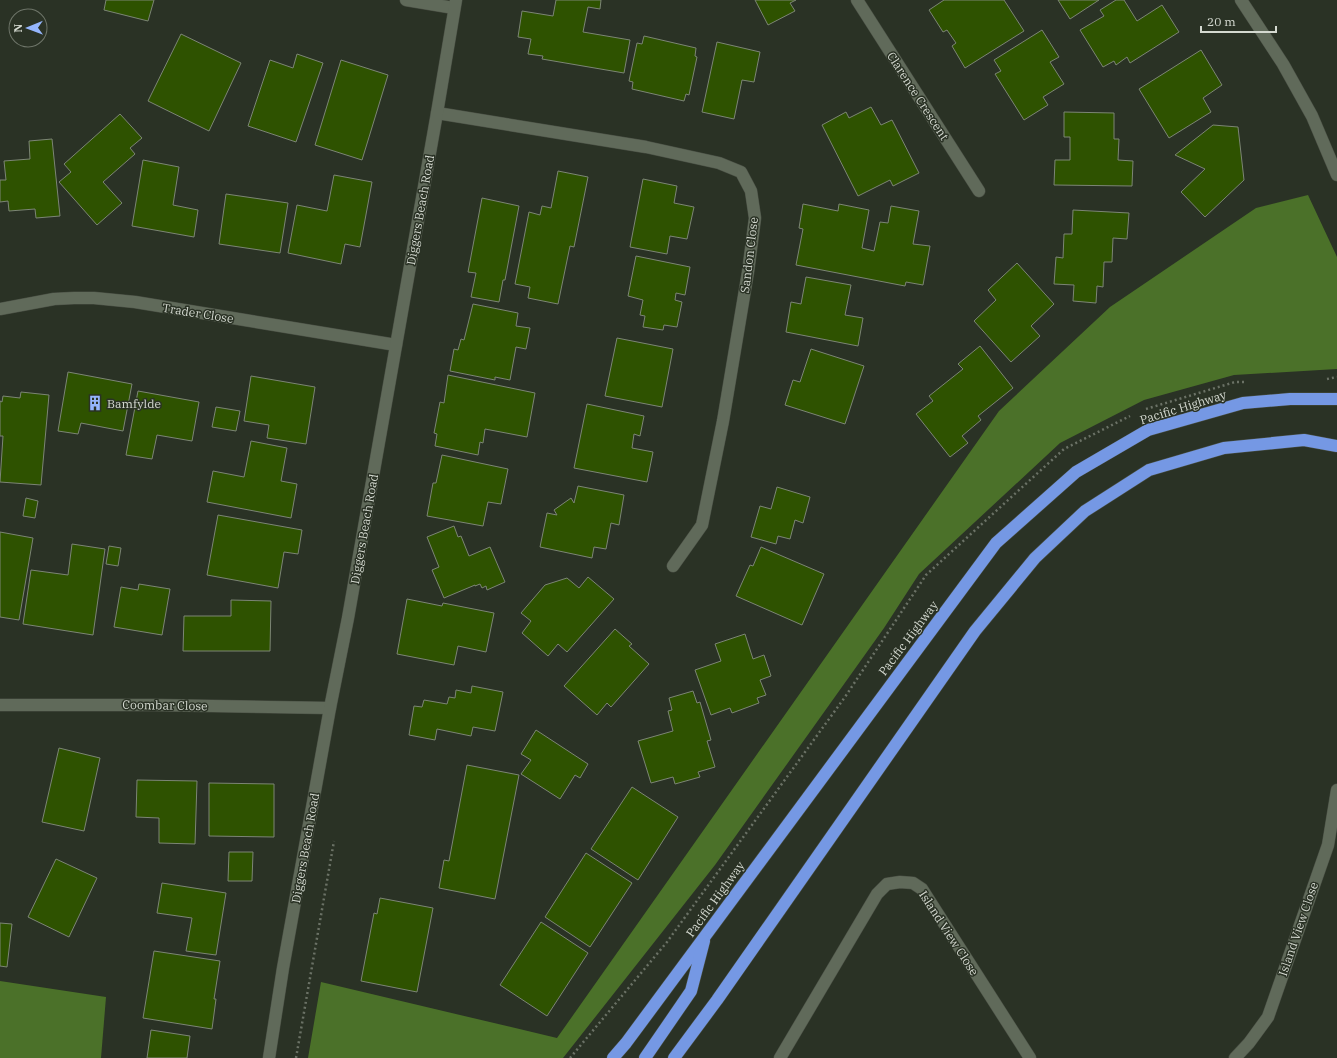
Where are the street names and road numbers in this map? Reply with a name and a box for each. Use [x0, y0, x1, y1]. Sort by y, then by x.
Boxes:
street label: Clarence Crescent [884, 49, 952, 143]
street label: Diggers Beach Road [403, 154, 437, 266]
street label: Sandon Close [737, 216, 761, 294]
street label: Trader Close [161, 300, 235, 326]
street label: Pacific Highway [1138, 387, 1229, 427]
street label: Diggers Beach Road [347, 473, 381, 585]
street label: Pacific Highway [875, 597, 941, 678]
street label: Coombar Close [122, 697, 208, 713]
street label: Diggers Beach Road [288, 792, 322, 904]
street label: Pacific Highway [683, 858, 748, 940]
street label: Island View Close [1275, 880, 1321, 978]
street label: Island View Close [916, 888, 982, 978]

